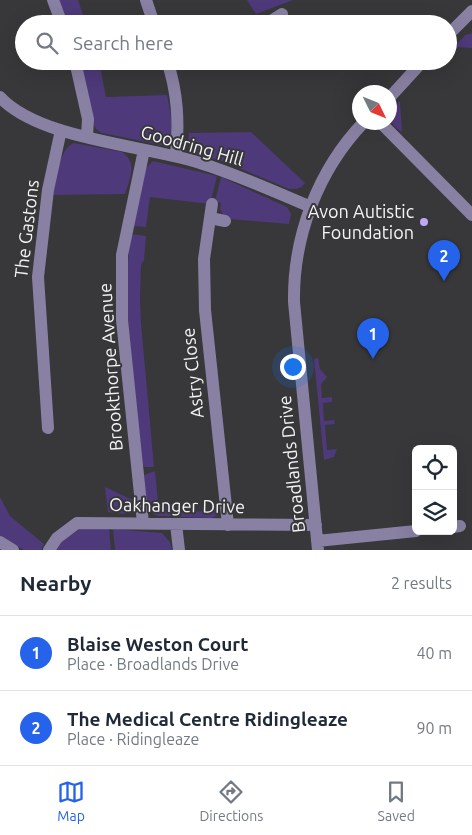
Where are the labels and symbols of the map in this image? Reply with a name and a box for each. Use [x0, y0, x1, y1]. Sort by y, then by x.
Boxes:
north arrow [352, 85, 397, 130]
street label: Goodring Hill [139, 121, 246, 169]
street label: The Gastons [10, 178, 42, 279]
place label: Avon Autistic Foundation [308, 201, 414, 242]
marker: Avon Autistic Foundation [418, 216, 430, 228]
pin: 2 [428, 240, 460, 281]
street label: Brookthorpe Avenue [94, 282, 126, 452]
pin: 1 [357, 318, 389, 359]
street label: Astry Close [177, 327, 207, 419]
your location [280, 354, 306, 380]
street label: Broadlands Drive [274, 395, 308, 534]
street label: Oakhanger Drive [109, 494, 245, 516]

